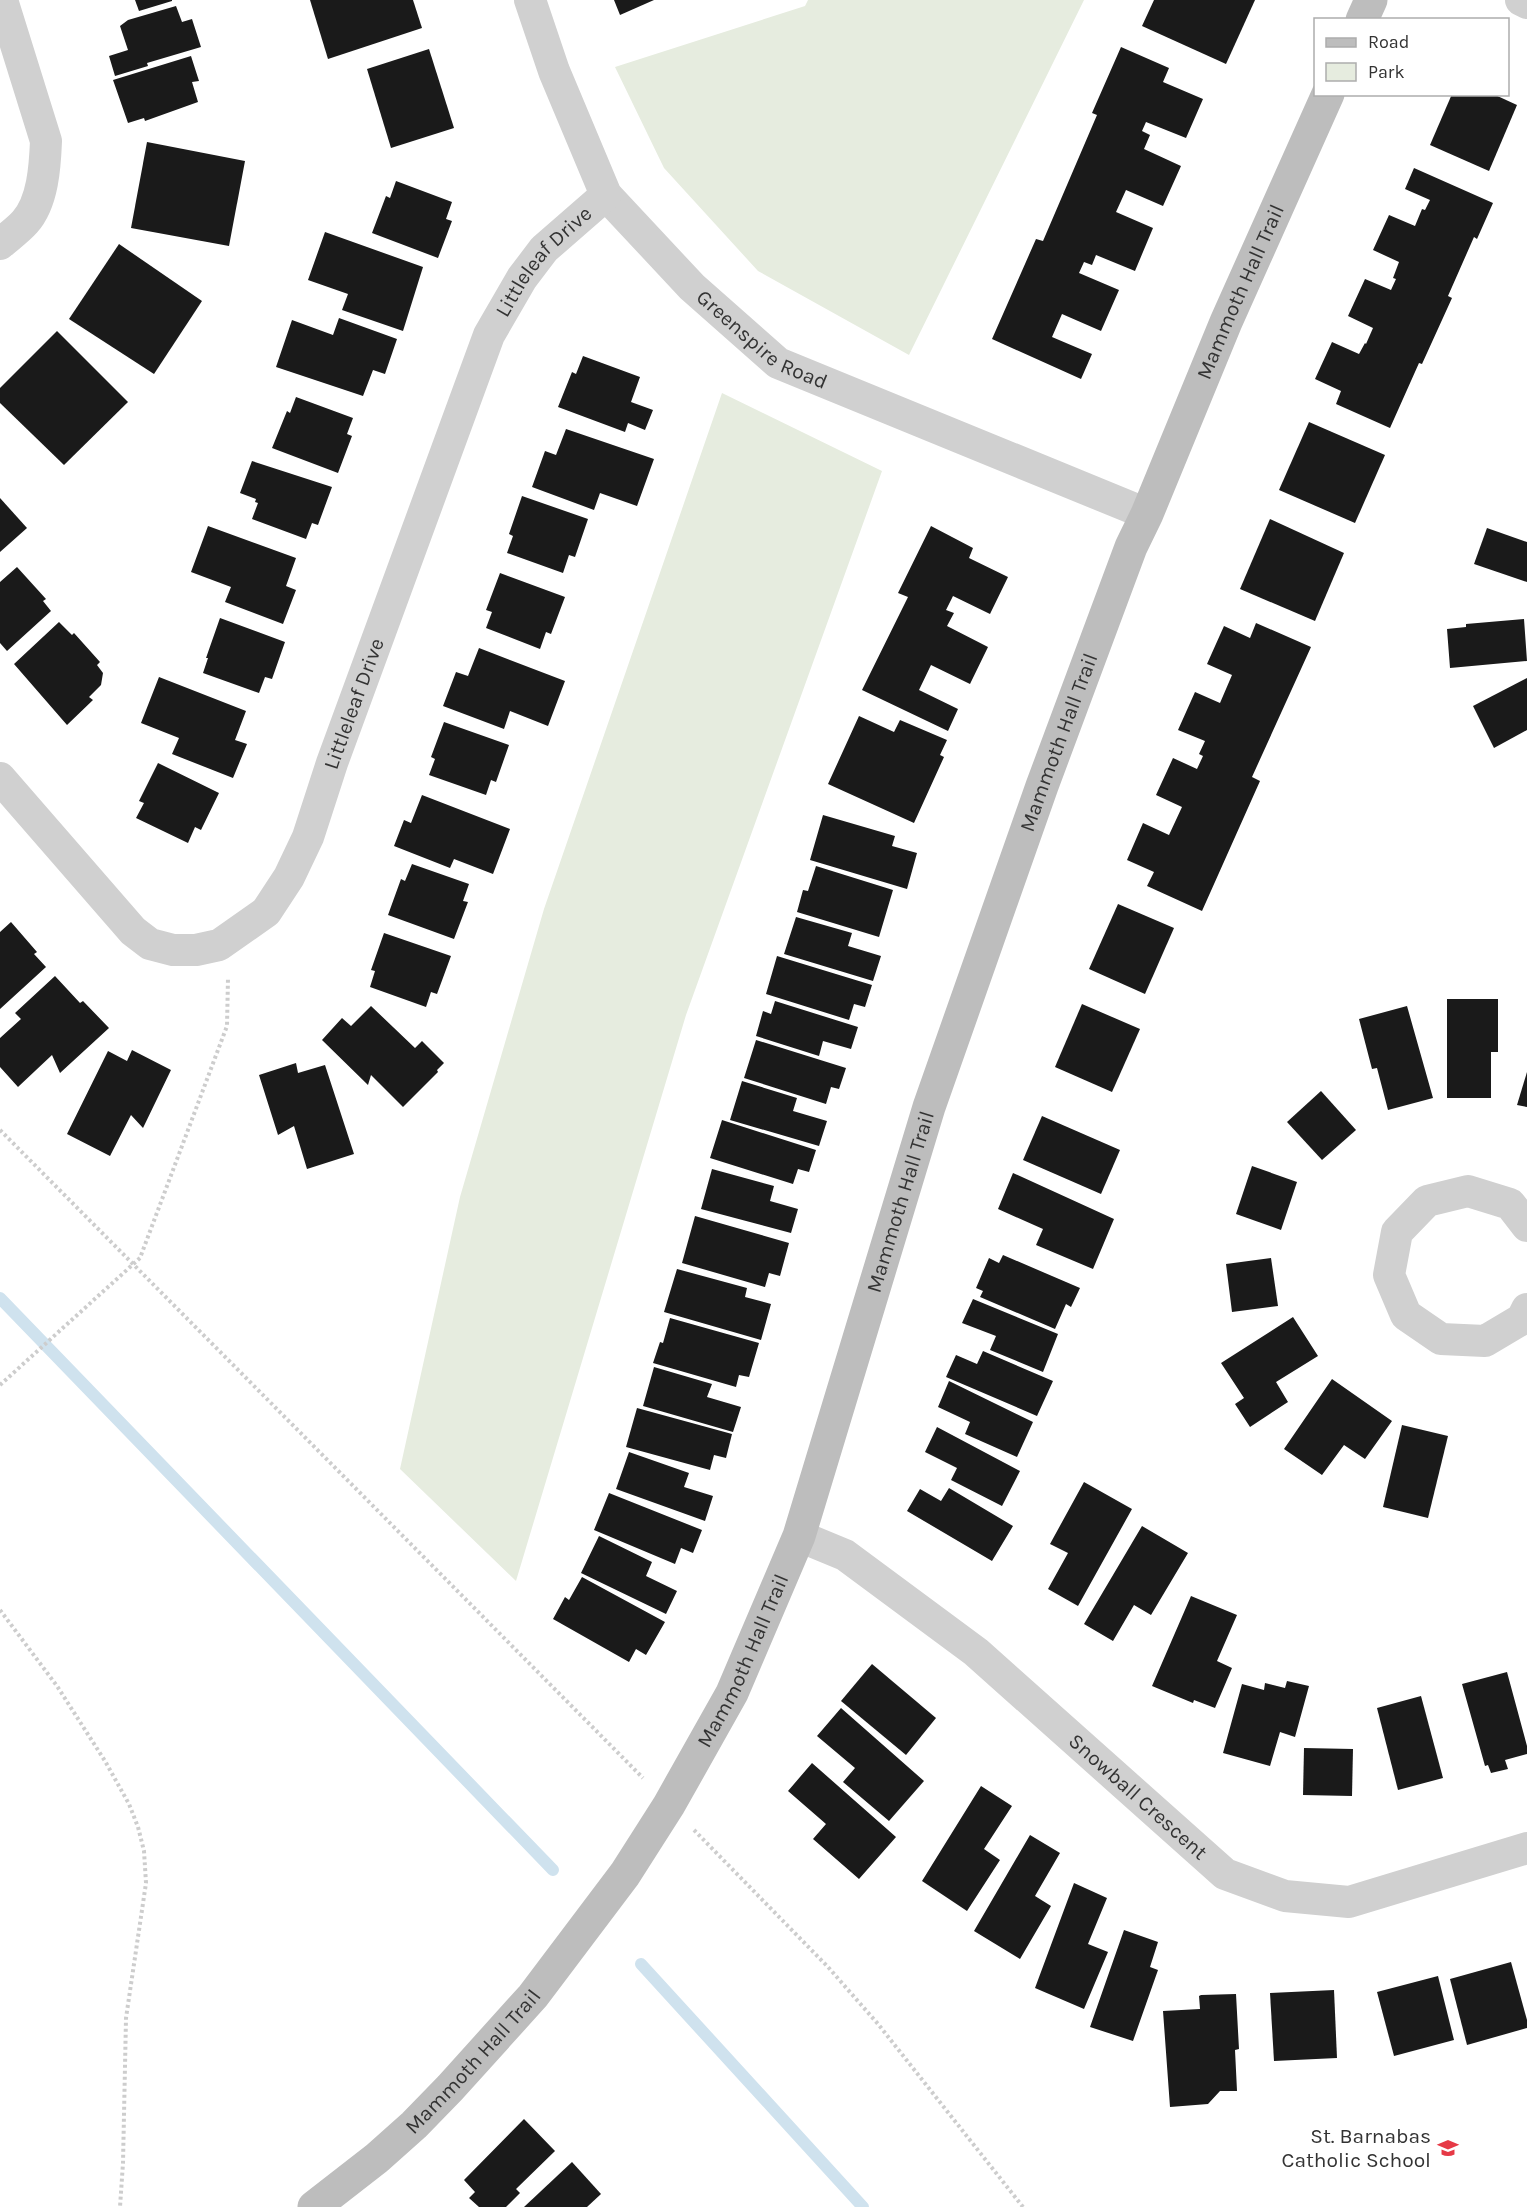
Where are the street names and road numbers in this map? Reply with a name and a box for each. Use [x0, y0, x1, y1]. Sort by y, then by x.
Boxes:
street label: Littleleaf Drive [490, 201, 596, 321]
street label: Mammoth Hall Trail [1192, 201, 1289, 383]
street label: Greenspire Road [692, 285, 831, 394]
street label: Littleleaf Drive [319, 635, 389, 772]
street label: Mammoth Hall Trail [1015, 650, 1102, 835]
street label: Mammoth Hall Trail [861, 1108, 939, 1295]
street label: Mammoth Hall Trail [692, 1570, 793, 1751]
street label: Snowball Crescent [1064, 1729, 1212, 1865]
street label: Mammoth Hall Trail [400, 1985, 546, 2139]

